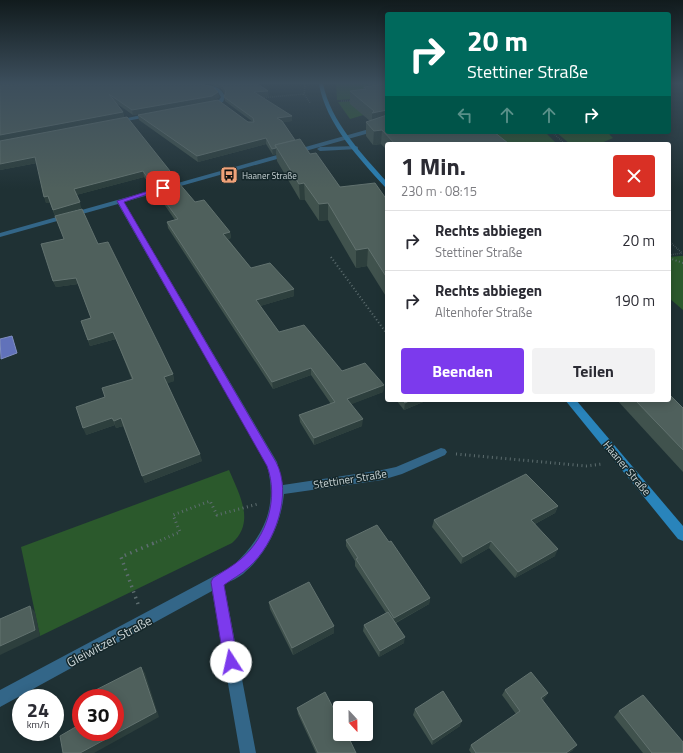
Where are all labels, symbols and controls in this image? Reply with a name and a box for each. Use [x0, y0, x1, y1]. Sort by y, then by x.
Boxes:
text: 20 m [467, 19, 528, 62]
icon: right [401, 28, 453, 80]
text: Stettiner Straße [467, 58, 588, 85]
icon: left [454, 104, 476, 126]
icon: ahead [496, 104, 518, 126]
icon: ahead [538, 104, 560, 126]
icon: right [580, 104, 602, 126]
text: 1 Min. [401, 148, 466, 184]
button: close [613, 155, 655, 197]
bus stop icon: Haaner Straße [219, 165, 239, 185]
place label: Haaner Straße [242, 169, 297, 182]
pin [146, 171, 180, 205]
icon: arrive [152, 177, 174, 199]
text: 230 m · 08:15 [401, 181, 477, 201]
text: Rechts abbiegen [435, 219, 542, 242]
text: 20 m [622, 229, 655, 252]
icon: right [401, 230, 423, 252]
text: Stettiner Straße [435, 242, 522, 262]
text: Rechts abbiegen [435, 279, 542, 302]
text: 190 m [614, 289, 655, 312]
icon: right [401, 290, 423, 312]
text: Altenhofer Straße [435, 302, 532, 322]
button: Beenden [401, 348, 524, 394]
button: Teilen [532, 348, 655, 394]
street label: Haaner Straße [599, 437, 655, 499]
street label: Stettiner Straße [312, 465, 388, 493]
street label: Gleiwitzer Straße [63, 610, 155, 672]
position arrow [210, 641, 252, 683]
speed limit sign: 30 [72, 689, 124, 741]
text: 24 [27, 694, 49, 725]
north arrow [333, 701, 373, 741]
map controls [333, 701, 373, 741]
text: km/h [27, 717, 49, 732]

